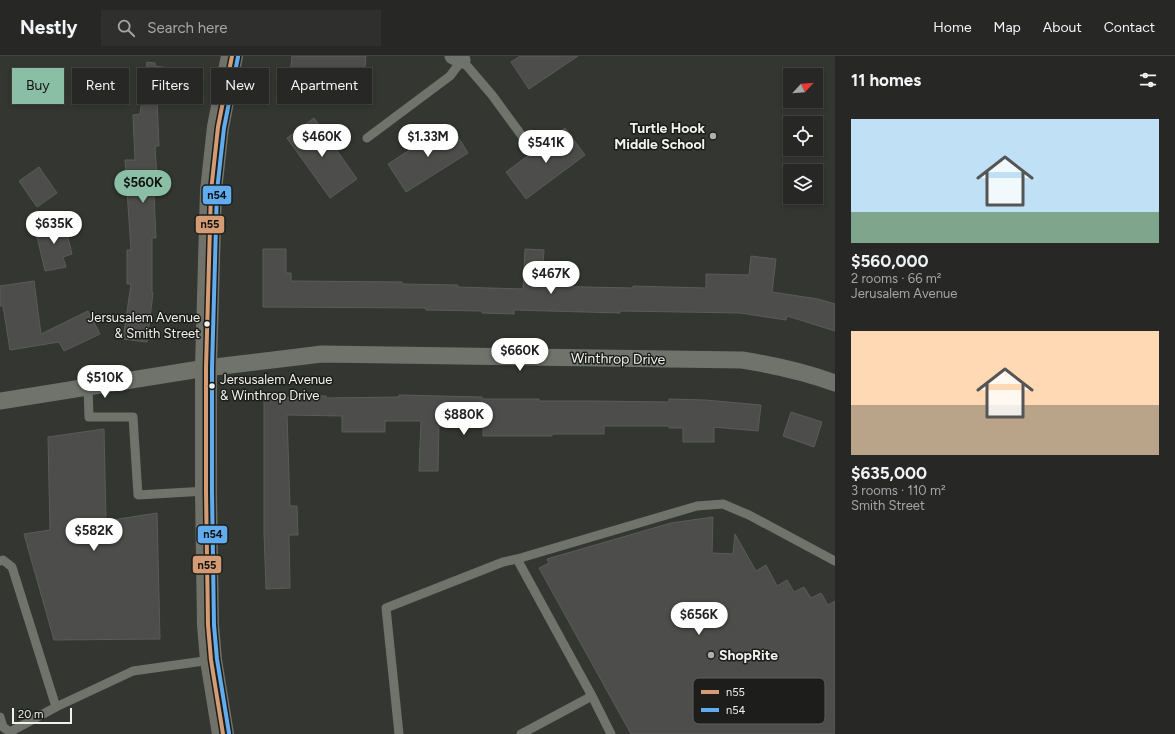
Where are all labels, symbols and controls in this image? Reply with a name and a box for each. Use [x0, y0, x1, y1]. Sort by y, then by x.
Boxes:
search box [101, 10, 381, 46]
text: Nestly [20, 16, 77, 39]
icon: search [115, 17, 137, 39]
text: Search here [147, 19, 227, 37]
text: Home [933, 19, 972, 36]
text: Map [994, 19, 1021, 36]
text: About [1043, 19, 1082, 36]
text: Contact [1104, 19, 1155, 36]
chip: Buy [12, 68, 64, 104]
chip: Rent [72, 68, 129, 104]
chip: Filters [137, 68, 203, 104]
chip: New [211, 68, 269, 104]
chip: Apartment [277, 68, 372, 104]
north arrow [783, 68, 823, 108]
map controls [783, 68, 823, 204]
icon: filters [1137, 69, 1159, 91]
text: 11 homes [851, 70, 921, 90]
button: locate [783, 116, 823, 156]
place label: Turtle Hook Middle School [614, 120, 705, 153]
pin: $460K [294, 124, 350, 158]
pin: $1.33M [395, 124, 461, 158]
text: $460K [302, 129, 342, 144]
text: $1.33M [407, 129, 449, 144]
pin: $541K [518, 130, 574, 164]
marker: Turtle Hook Middle School [708, 131, 718, 141]
text: $541K [527, 135, 565, 150]
icon: home [969, 145, 1041, 217]
button: layers [783, 164, 823, 204]
pin: $560K [115, 170, 171, 204]
text: $560K [123, 175, 163, 190]
line badge: n54 [202, 185, 232, 205]
text: n54 [207, 189, 227, 202]
pin: $635K [26, 211, 82, 245]
line badge: n55 [195, 215, 225, 234]
text: $635K [35, 216, 73, 231]
text: n55 [200, 218, 220, 231]
text: $560,000 [851, 251, 929, 271]
pin: $467K [523, 261, 579, 295]
text: $467K [532, 266, 570, 281]
text: 2 rooms · 66 m² [851, 271, 941, 286]
text: Jerusalem Avenue [851, 286, 957, 301]
place label: Jersusalem Avenue & Smith Street [88, 310, 200, 341]
marker: Jersusalem Avenue & Smith Street [202, 319, 212, 329]
pin: $660K [492, 338, 548, 372]
text: $660K [500, 343, 540, 358]
street label: Winthrop Drive [571, 350, 666, 368]
icon: home [969, 357, 1041, 429]
pin: $510K [77, 365, 133, 399]
text: $510K [86, 370, 124, 385]
place label: Jersusalem Avenue & Winthrop Drive [220, 372, 332, 403]
marker: Jersusalem Avenue & Winthrop Drive [207, 381, 217, 391]
pin: $880K [436, 402, 492, 436]
text: $880K [444, 407, 484, 422]
text: $635,000 [851, 463, 927, 483]
text: 3 rooms · 110 m² [851, 483, 946, 498]
text: Smith Street [851, 498, 925, 513]
pin: $582K [66, 518, 122, 552]
text: $582K [75, 523, 113, 538]
line badge: n54 [197, 525, 228, 544]
text: n54 [203, 528, 223, 541]
line badge: n55 [192, 555, 222, 574]
text: n55 [197, 559, 217, 572]
pin: $656K [671, 602, 727, 636]
text: $656K [680, 607, 718, 622]
place label: ShopRite [719, 647, 778, 664]
marker: ShopRite [706, 650, 716, 660]
legend [693, 678, 825, 724]
text: n55 [726, 686, 745, 699]
text: n54 [726, 704, 745, 717]
scale bar [12, 706, 72, 725]
text: 20 m [18, 708, 43, 721]

